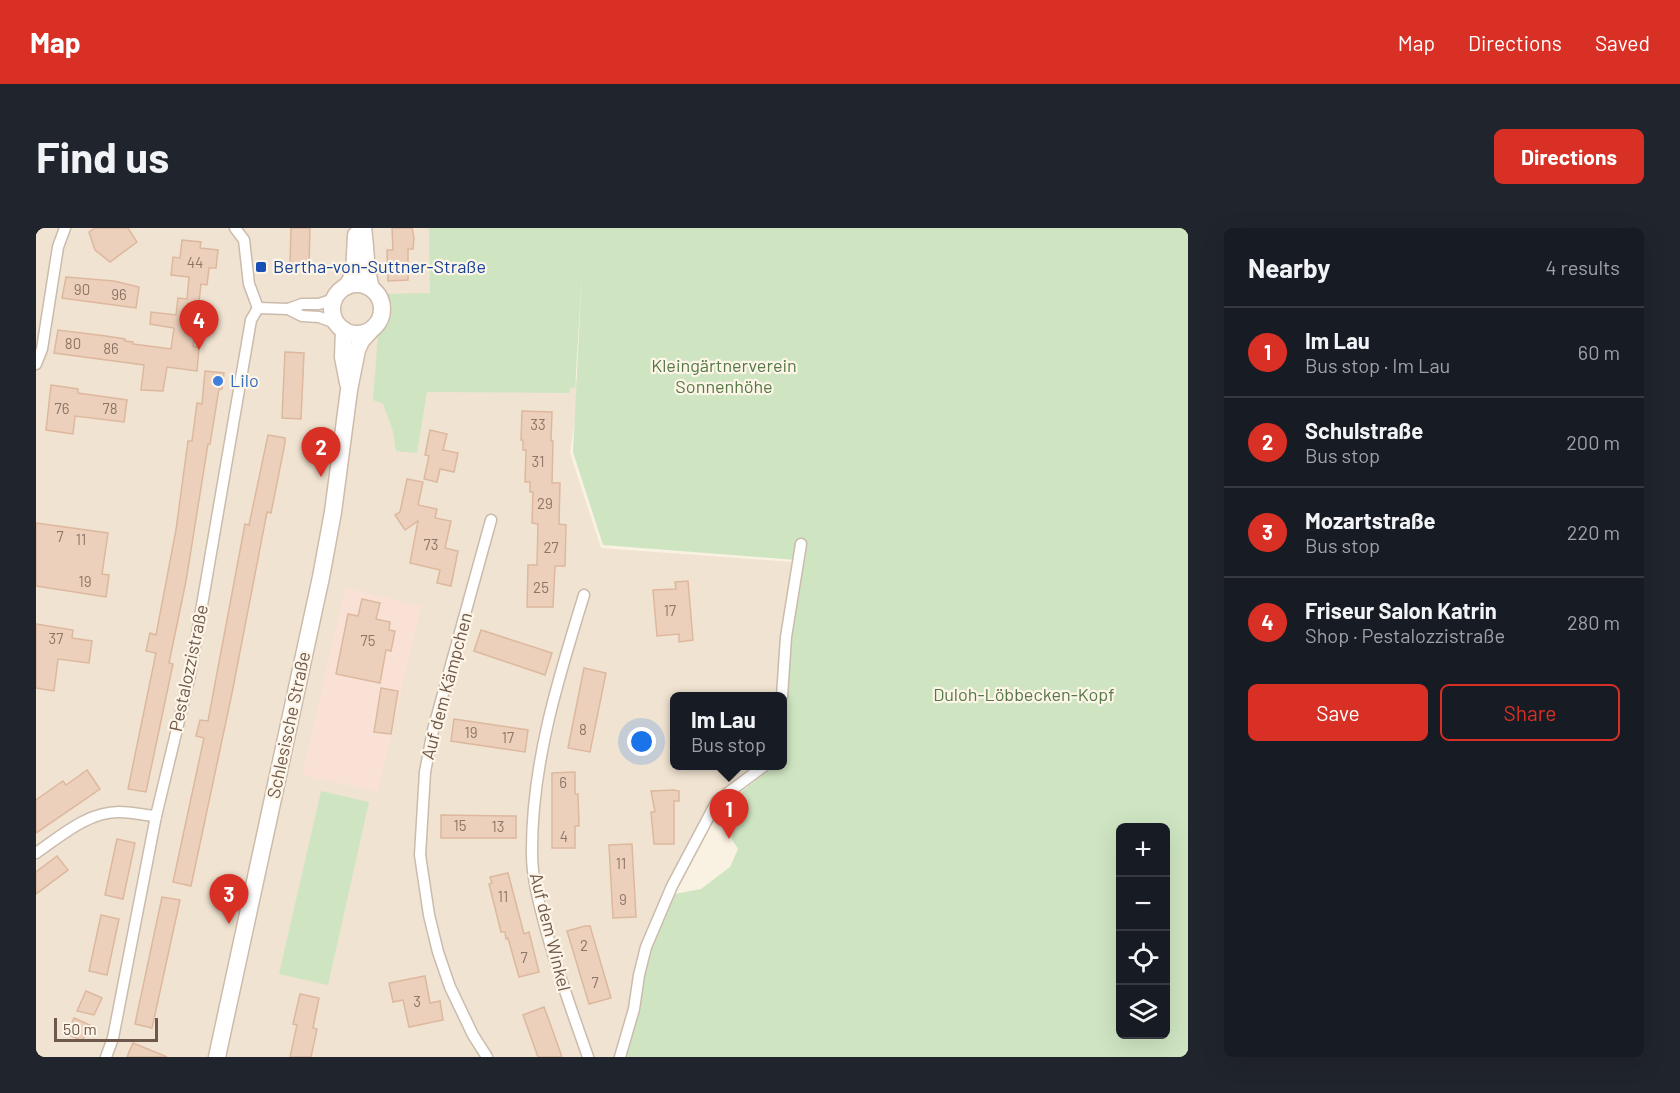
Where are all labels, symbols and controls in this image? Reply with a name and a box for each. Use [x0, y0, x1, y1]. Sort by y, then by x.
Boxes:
text: Map [30, 25, 81, 59]
text: Map [1398, 30, 1435, 55]
text: Directions [1468, 30, 1562, 55]
text: Saved [1595, 30, 1650, 55]
button: Directions [1494, 129, 1644, 184]
text: Find us [36, 131, 169, 181]
text: Nearby [1248, 252, 1330, 283]
house number: 44 [187, 253, 203, 271]
place label: Bertha-von-Suttner-Straße [273, 255, 486, 277]
text: 4 results [1545, 255, 1620, 279]
marker: Bertha-von-Suttner-Straße [254, 260, 268, 274]
house number: 90 [74, 280, 90, 298]
house number: 96 [111, 285, 127, 303]
pin: 4 [180, 300, 218, 350]
text: Im Lau [1305, 327, 1370, 353]
house number: 80 [65, 334, 81, 352]
house number: 86 [103, 339, 119, 357]
text: 1 [1264, 340, 1271, 364]
text: 60 m [1578, 340, 1620, 364]
text: Bus stop · Im Lau [1305, 353, 1450, 377]
park label: Kleingärtnerverein Sonnenhöhe [651, 354, 797, 397]
place label: Lilo [230, 369, 259, 391]
marker: Lilo [211, 374, 225, 388]
house number: 76 [55, 399, 69, 417]
house number: 78 [103, 399, 117, 417]
house number: 33 [530, 415, 546, 433]
text: Schulstraße [1305, 417, 1423, 443]
pin: 2 [302, 428, 340, 477]
text: 2 [1262, 430, 1273, 454]
text: 200 m [1566, 430, 1620, 454]
text: Bus stop [1305, 443, 1380, 467]
house number: 31 [532, 452, 544, 470]
house number: 29 [537, 494, 553, 512]
text: Mozartstraße [1305, 507, 1436, 533]
text: 3 [1262, 520, 1273, 544]
text: 220 m [1567, 520, 1620, 544]
house number: 7 [56, 527, 64, 545]
house number: 11 [76, 530, 86, 548]
text: Bus stop [1305, 533, 1380, 557]
house number: 73 [424, 535, 438, 553]
house number: 27 [543, 538, 559, 556]
house number: 19 [78, 572, 92, 590]
house number: 25 [533, 578, 549, 596]
text: Friseur Salon Katrin [1305, 597, 1497, 623]
house number: 17 [664, 601, 676, 619]
street label: Pestalozzistraße [164, 602, 212, 733]
street label: Auf dem Kämpchen [416, 610, 476, 762]
text: 4 [1261, 610, 1274, 634]
text: 280 m [1567, 610, 1620, 634]
text: Shop · Pestalozzistraße [1305, 623, 1505, 647]
house number: 37 [49, 629, 63, 647]
house number: 75 [361, 631, 375, 649]
street label: Schlesische Straße [262, 649, 314, 800]
park label: Duloh-Löbbecken-Kopf [933, 683, 1115, 705]
button: Save [1248, 684, 1428, 741]
button: Share [1440, 684, 1620, 741]
popup [670, 692, 787, 770]
text: Im Lau [691, 706, 756, 732]
house number: 8 [579, 720, 587, 738]
house number: 19 [464, 723, 478, 741]
your location [627, 727, 656, 756]
house number: 17 [502, 728, 514, 746]
text: Bus stop [691, 732, 766, 756]
house number: 6 [559, 773, 567, 791]
pin: 1 [710, 790, 748, 839]
house number: 15 [454, 816, 466, 834]
house number: 13 [492, 817, 504, 835]
map controls [1116, 823, 1170, 1039]
button: + [1116, 823, 1170, 877]
house number: 4 [560, 827, 568, 845]
house number: 11 [616, 854, 626, 872]
street label: Auf dem Winkel [526, 870, 576, 993]
pin: 3 [210, 874, 248, 924]
button: − [1116, 877, 1170, 931]
house number: 11 [498, 887, 508, 905]
house number: 9 [619, 890, 627, 908]
button: locate [1116, 931, 1170, 985]
house number: 2 [580, 936, 588, 954]
house number: 7 [520, 948, 528, 966]
house number: 7 [591, 973, 599, 991]
button: layers [1116, 985, 1170, 1039]
house number: 3 [413, 992, 421, 1010]
scale bar [54, 1015, 158, 1042]
text: 50 m [63, 1019, 97, 1038]

